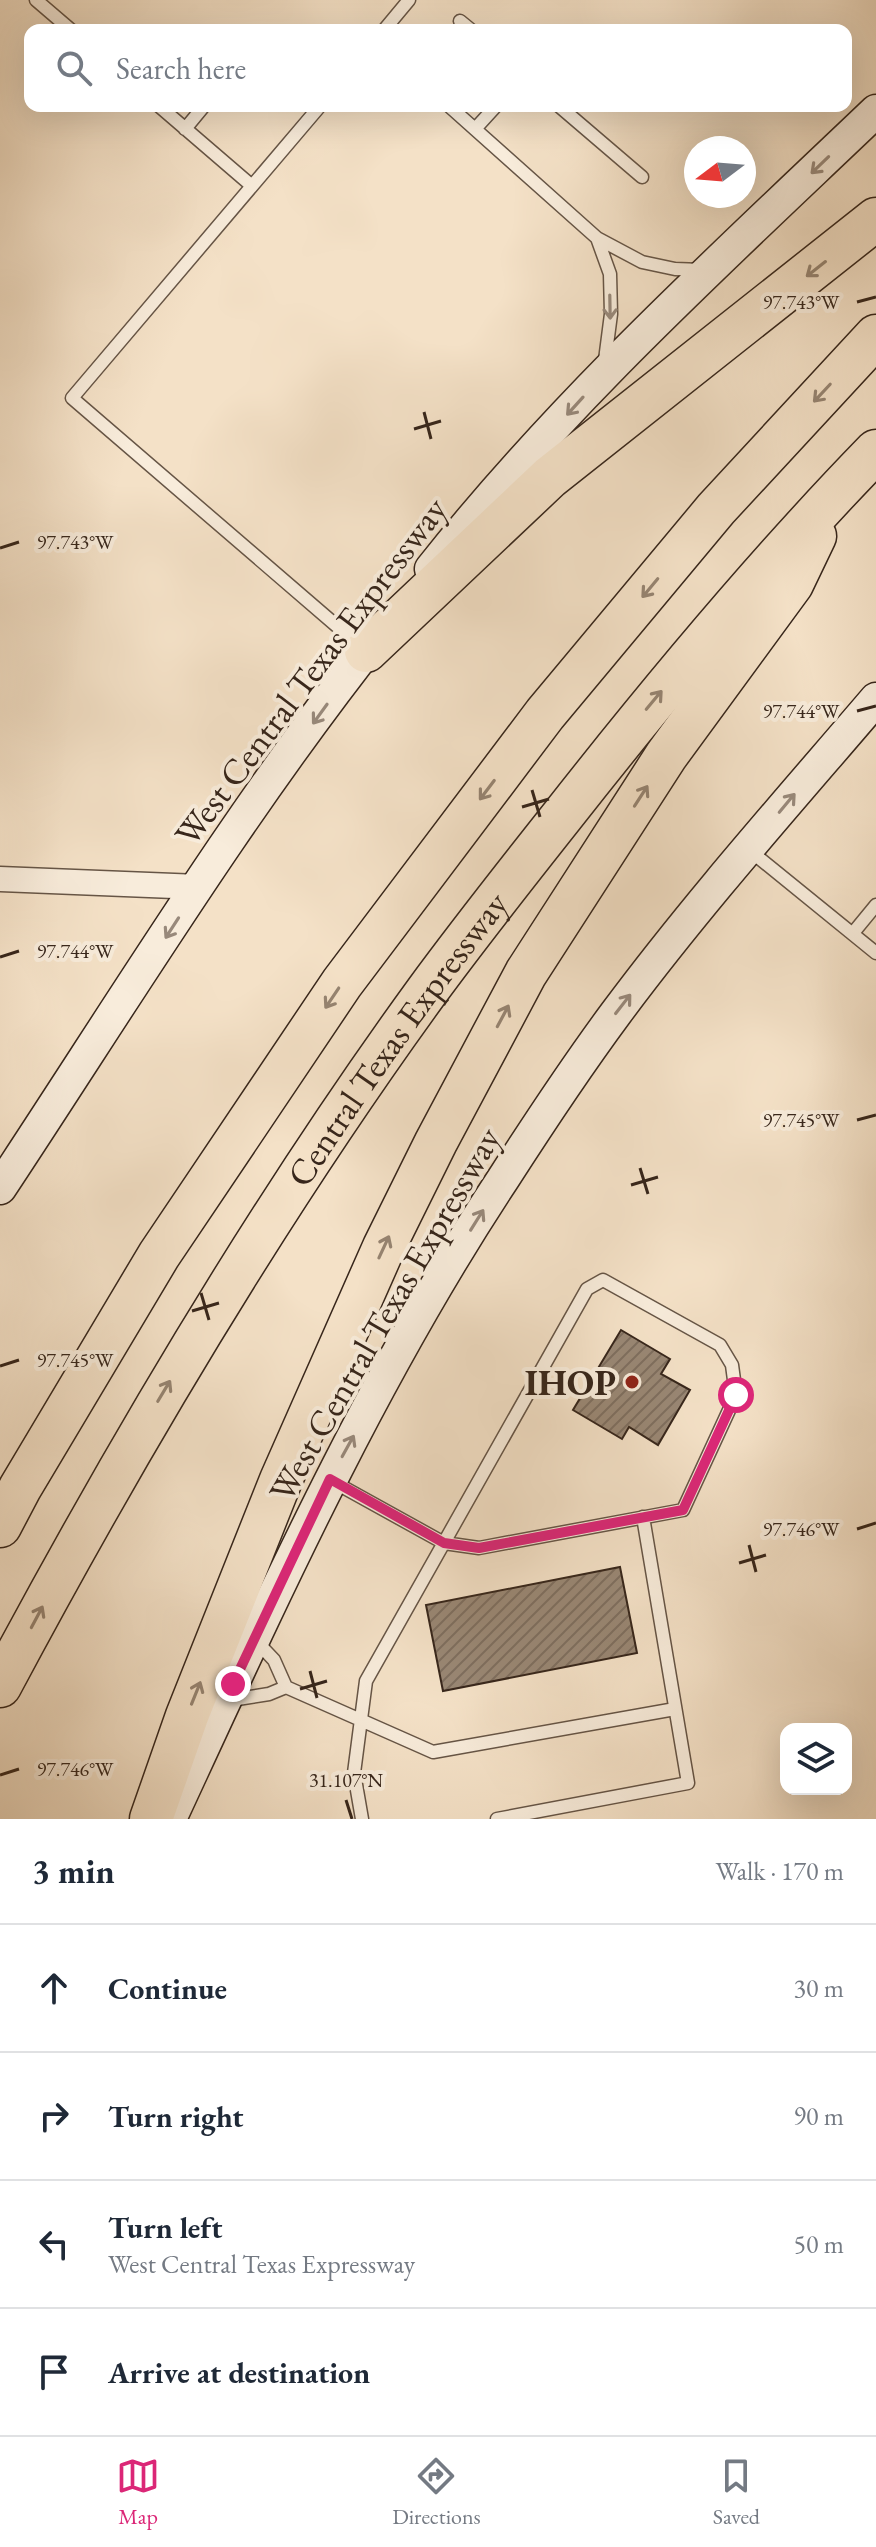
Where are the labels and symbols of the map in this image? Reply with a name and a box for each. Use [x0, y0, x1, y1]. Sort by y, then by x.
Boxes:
north arrow [684, 136, 756, 208]
one-way arrow [810, 155, 830, 174]
one-way arrow [806, 260, 827, 277]
text: 97.743°W [763, 289, 840, 315]
one-way arrow [603, 293, 618, 320]
one-way arrow [813, 383, 832, 403]
one-way arrow [566, 396, 584, 416]
street label: West Central Texas Expressway [164, 487, 457, 855]
text: 97.743°W [37, 529, 114, 555]
one-way arrow [641, 577, 659, 598]
one-way arrow [645, 690, 663, 710]
text: 97.744°W [763, 698, 840, 724]
one-way arrow [312, 702, 328, 724]
one-way arrow [479, 779, 496, 801]
one-way arrow [633, 785, 649, 807]
one-way arrow [778, 793, 796, 814]
street label: Central Texas Expressway [276, 881, 518, 1195]
one-way arrow [164, 916, 180, 938]
text: 97.744°W [37, 938, 114, 964]
one-way arrow [323, 987, 340, 1009]
one-way arrow [614, 994, 632, 1015]
one-way arrow [496, 1004, 512, 1028]
text: 97.745°W [763, 1107, 840, 1133]
street label: West Central Texas Expressway [258, 1118, 511, 1510]
one-way arrow [469, 1209, 485, 1231]
one-way arrow [377, 1235, 392, 1259]
text: 97.745°W [37, 1347, 114, 1373]
place label: IHOP [525, 1359, 616, 1406]
marker: IHOP [623, 1373, 641, 1391]
route start [718, 1377, 754, 1413]
one-way arrow [156, 1380, 172, 1403]
one-way arrow [341, 1434, 357, 1458]
text: 97.746°W [763, 1516, 840, 1542]
one-way arrow [29, 1606, 45, 1630]
route end [215, 1666, 251, 1702]
one-way arrow [190, 1681, 204, 1706]
text: 97.746°W [37, 1756, 114, 1782]
text: 31.107°N [309, 1767, 383, 1793]

